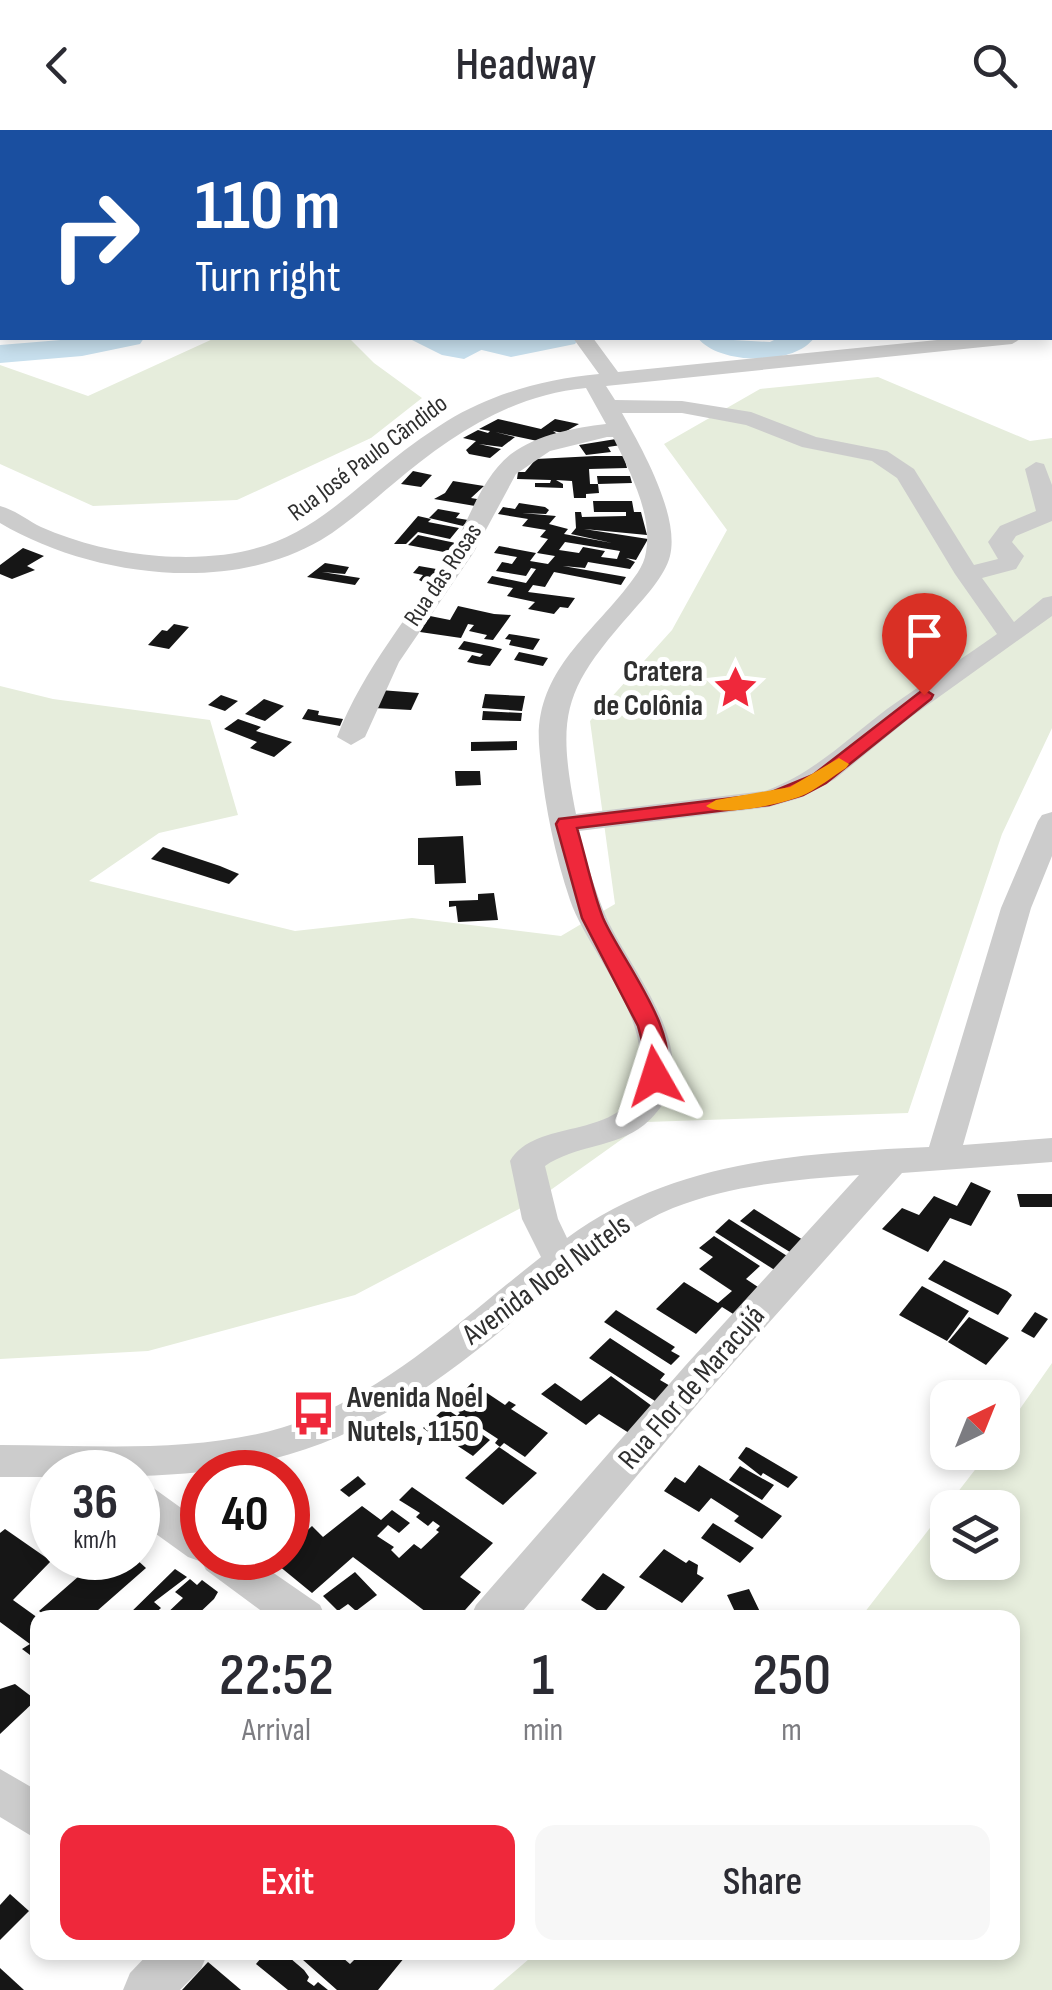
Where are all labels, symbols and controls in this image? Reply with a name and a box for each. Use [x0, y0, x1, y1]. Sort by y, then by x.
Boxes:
icon: back [30, 38, 85, 93]
text: Headway [455, 38, 597, 93]
icon: search [967, 38, 1022, 93]
text: 110 m [195, 165, 341, 249]
icon: right [30, 170, 160, 300]
text: Turn right [195, 250, 341, 305]
street label: Rua José Paulo Cândido [282, 388, 454, 528]
street label: Rua das Rosas [397, 517, 489, 632]
pin [882, 593, 967, 696]
icon: arrive [897, 608, 952, 663]
place label: Cratera de Colônia [593, 654, 703, 724]
place icon: Cratera de Colônia [712, 664, 760, 712]
position arrow [603, 1024, 707, 1128]
street label: Avenida Noel Nutels [455, 1207, 637, 1353]
street label: Rua Flor de Maracujá [611, 1298, 773, 1477]
place label: Avenida Noel Nutels, 1150 [346, 1380, 483, 1450]
north arrow [930, 1380, 1020, 1470]
map controls [930, 1380, 1020, 1580]
bus stop icon: Avenida Noel Nutels, 1150 [290, 1390, 338, 1438]
speed limit sign: 40 [180, 1450, 310, 1580]
text: 36 [72, 1473, 118, 1533]
button: layers [930, 1490, 1020, 1580]
text: km/h [73, 1525, 117, 1556]
text: 22:52 [219, 1640, 334, 1712]
text: 1 [532, 1640, 554, 1712]
text: 250 [752, 1640, 831, 1712]
text: Arrival [242, 1711, 311, 1750]
text: min [523, 1711, 563, 1750]
text: m [781, 1711, 802, 1750]
button: Exit [60, 1825, 515, 1940]
button: Share [535, 1825, 990, 1940]

